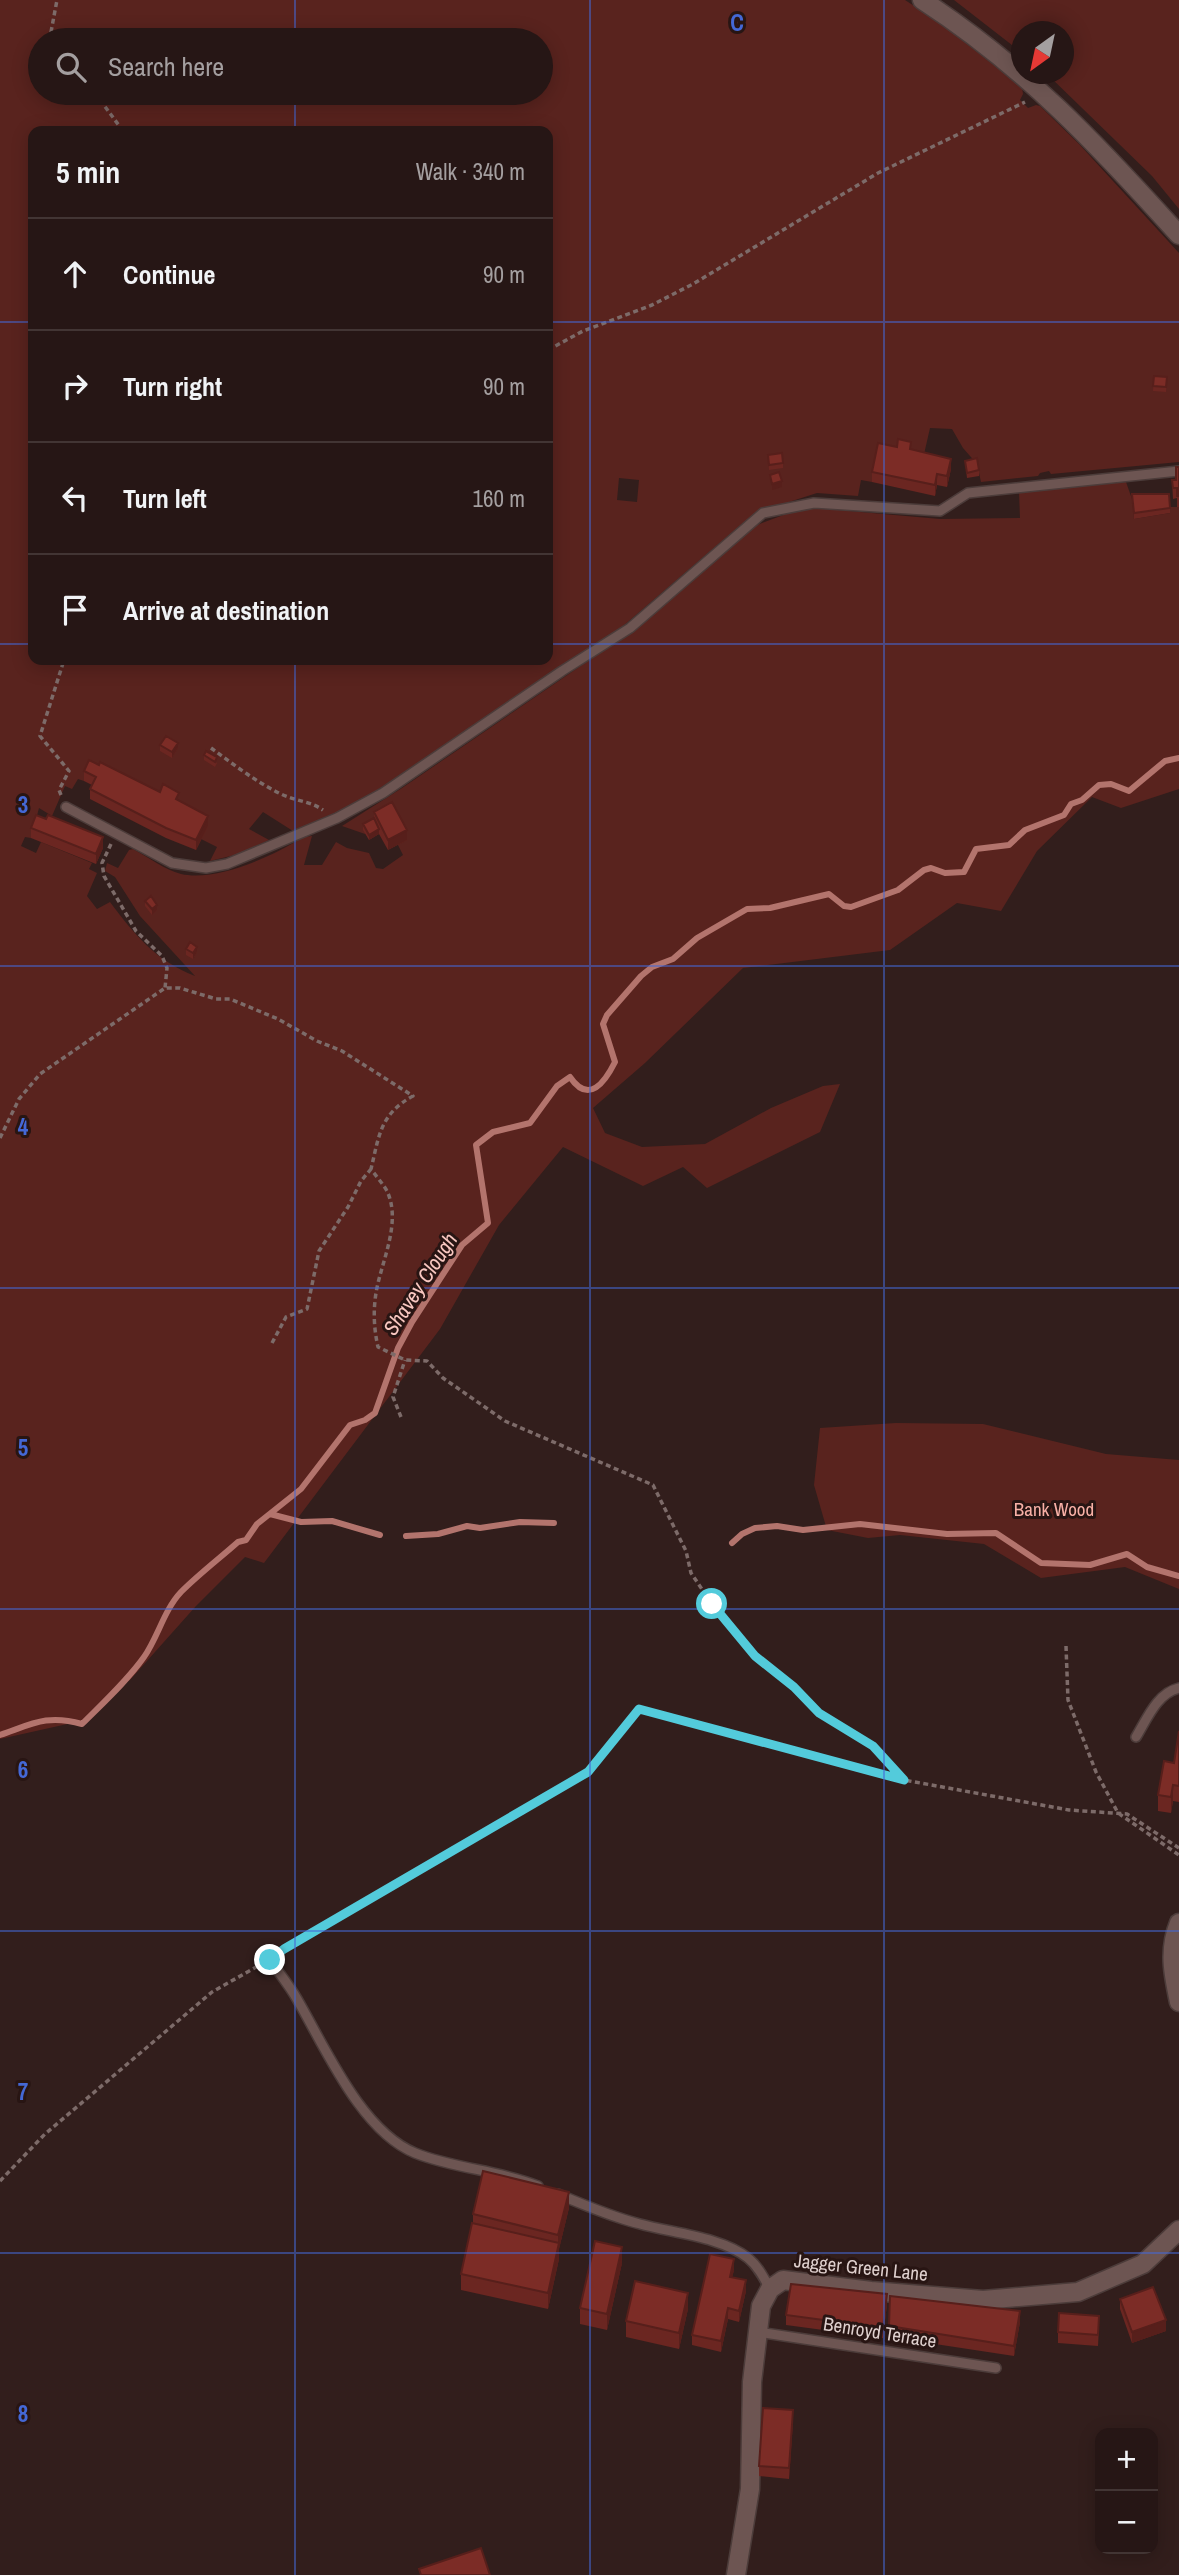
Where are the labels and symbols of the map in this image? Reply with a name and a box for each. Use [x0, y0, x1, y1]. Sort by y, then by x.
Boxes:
text: C [730, 7, 744, 38]
north arrow [1011, 21, 1074, 84]
text: 3 [18, 789, 28, 820]
text: 4 [18, 1111, 29, 1142]
water label: Shavey Clough [376, 1227, 464, 1341]
text: 5 [18, 1432, 28, 1463]
park label: Bank Wood [1014, 1496, 1094, 1522]
route start [696, 1588, 727, 1619]
text: 6 [18, 1754, 28, 1785]
route end [254, 1944, 285, 1975]
text: 7 [18, 2076, 28, 2107]
street label: Jagger Green Lane [793, 2247, 929, 2287]
street label: Benroyd Terrace [822, 2310, 938, 2354]
text: 8 [18, 2398, 28, 2429]

